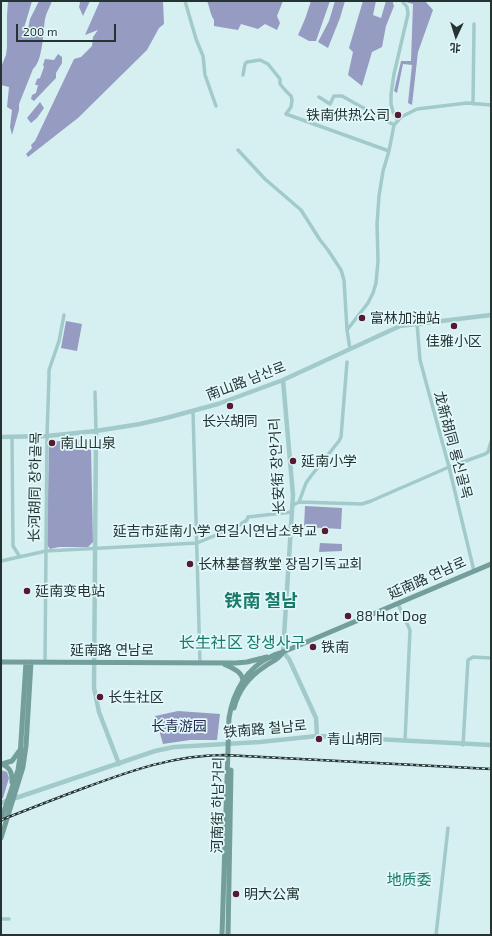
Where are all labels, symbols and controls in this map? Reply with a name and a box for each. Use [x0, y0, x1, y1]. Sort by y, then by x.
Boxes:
scale bar [18, 16, 118, 42]
north arrow [436, 16, 476, 56]
text: 200 m [23, 24, 57, 38]
text: 北 [449, 42, 461, 55]
place label: 铁南供热公司 [306, 107, 390, 123]
marker: 铁南供热公司 [393, 110, 403, 120]
place label: 富林加油站 [370, 310, 440, 326]
marker: 富林加油站 [357, 313, 367, 323]
marker: 佳雅小区 [449, 321, 459, 331]
place label: 佳雅小区 [426, 333, 482, 349]
street label: 南山路 남산로 [204, 358, 288, 404]
street label: 龙新胡同 룡신골목 [431, 389, 475, 501]
marker: 长兴胡同 [225, 401, 235, 411]
place label: 长兴胡同 [202, 413, 258, 429]
street label: 长安街 장안거리 [266, 417, 288, 515]
street label: 长河胡同 장하골목 [26, 432, 44, 542]
place label: 南山山泉 [60, 435, 116, 451]
marker: 南山山泉 [47, 438, 57, 448]
place label: 延南小学 [301, 453, 357, 469]
marker: 延南小学 [288, 456, 298, 466]
place label: 延吉市延南小学 연길시연남소학교 [113, 523, 317, 539]
marker: 延吉市延南小学 연길시연남소학교 [320, 526, 330, 536]
street label: 延南路 연남로 [385, 553, 469, 603]
place label: 长林基督教堂 장림기독교회 [198, 556, 362, 572]
marker: 长林基督教堂 장림기독교회 [185, 559, 195, 569]
place label: 延南变电站 [35, 583, 105, 599]
marker: 延南变电站 [22, 586, 32, 596]
district label: 铁南 철남 [224, 590, 298, 612]
place label: 88 Hot Dog [356, 608, 427, 624]
marker: 88 Hot Dog [343, 611, 353, 621]
district label: 长生社区 장생사구 [179, 633, 305, 653]
place label: 铁南 [321, 639, 349, 655]
street label: 延南路 연남로 [70, 642, 154, 658]
marker: 铁南 [308, 642, 318, 652]
place label: 长生社区 [108, 689, 164, 705]
marker: 长生社区 [95, 692, 105, 702]
street label: 铁南路 철남로 [223, 717, 307, 741]
park label: 长青游园 [151, 718, 207, 734]
place label: 青山胡同 [327, 731, 383, 747]
marker: 青山胡同 [314, 734, 324, 744]
street label: 河南街 하남거리 [209, 757, 227, 853]
district label: 地质委 [387, 871, 431, 889]
place label: 明大公寓 [244, 886, 300, 902]
marker: 明大公寓 [231, 889, 241, 899]

